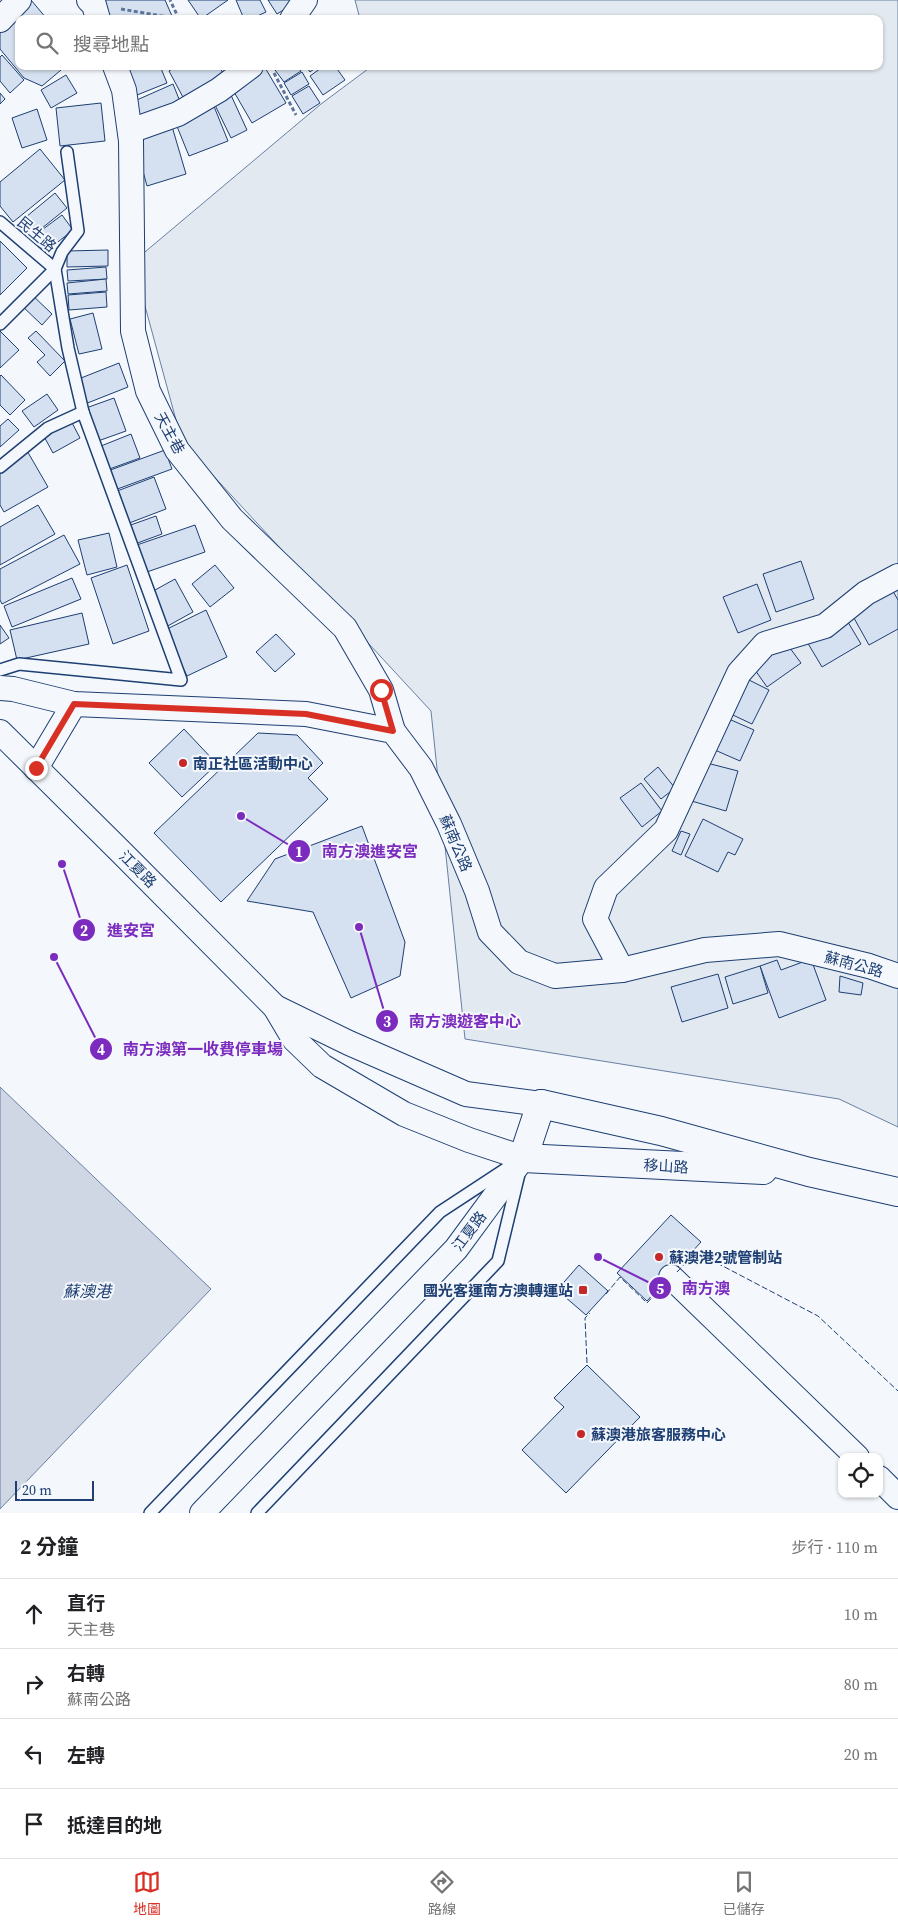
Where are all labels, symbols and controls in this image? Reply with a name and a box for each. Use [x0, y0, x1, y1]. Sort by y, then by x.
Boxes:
search box [15, 15, 883, 70]
icon: search [33, 29, 61, 57]
text: 搜尋地點 [73, 31, 149, 57]
street label: 民生路 [13, 211, 61, 257]
street label: 天主巷 [150, 408, 190, 458]
route start [370, 679, 393, 702]
place label: 南正社區活動中心 [193, 753, 313, 774]
route end [25, 757, 48, 780]
marker: 南正社區活動中心 [177, 757, 189, 769]
street label: 蘇南公路 [435, 811, 477, 875]
callout: 南方澳進安宮 [287, 836, 428, 867]
text: 南方澳進安宮 [322, 840, 418, 862]
text: 1 [295, 841, 303, 862]
street label: 江夏路 [115, 846, 161, 892]
callout: 進安宮 [72, 915, 165, 946]
text: 進安宮 [107, 919, 155, 941]
text: 2 [80, 920, 88, 941]
street label: 蘇南公路 [822, 946, 886, 982]
callout: 南方澳遊客中心 [374, 1006, 531, 1037]
text: 南方澳遊客中心 [409, 1010, 521, 1032]
text: 3 [383, 1011, 391, 1032]
callout: 南方澳第一收費停車場 [88, 1034, 293, 1065]
text: 南方澳第一收費停車場 [123, 1038, 283, 1060]
text: 4 [97, 1039, 105, 1060]
street label: 移山路 [643, 1154, 689, 1178]
street label: 江夏路 [447, 1207, 491, 1255]
place label: 蘇澳港2號管制站 [669, 1247, 782, 1268]
marker: 蘇澳港2號管制站 [653, 1251, 665, 1263]
callout: 南方澳 [647, 1273, 740, 1304]
text: 南方澳 [682, 1277, 730, 1299]
text: 5 [656, 1278, 664, 1299]
water label: 蘇澳港 [63, 1280, 113, 1302]
place label: 國光客運南方澳轉運站 [423, 1280, 573, 1301]
marker: 國光客運南方澳轉運站 [577, 1284, 589, 1296]
place label: 蘇澳港旅客服務中心 [591, 1424, 726, 1445]
marker: 蘇澳港旅客服務中心 [575, 1428, 587, 1440]
map controls [838, 1453, 883, 1498]
button: locate [838, 1453, 883, 1498]
scale bar [15, 1478, 94, 1501]
text: 20 m [22, 1480, 52, 1500]
text: 2 分鐘 [20, 1532, 78, 1561]
text: 步行 · 110 m [792, 1536, 878, 1558]
text: 直行 [67, 1590, 105, 1616]
icon: ahead [20, 1600, 48, 1628]
text: 10 m [844, 1603, 878, 1625]
text: 天主巷 [67, 1618, 115, 1640]
text: 右轉 [67, 1660, 105, 1686]
icon: right [20, 1670, 48, 1698]
text: 80 m [844, 1673, 878, 1695]
text: 蘇南公路 [67, 1688, 131, 1710]
icon: left [20, 1740, 48, 1768]
text: 左轉 [67, 1742, 105, 1768]
text: 20 m [844, 1743, 878, 1765]
icon: arrive [20, 1810, 48, 1838]
text: 抵達目的地 [67, 1812, 162, 1838]
tab: 地圖 [133, 1868, 161, 1919]
tab: 路線 [428, 1868, 456, 1919]
tab: 已儲存 [723, 1868, 765, 1919]

